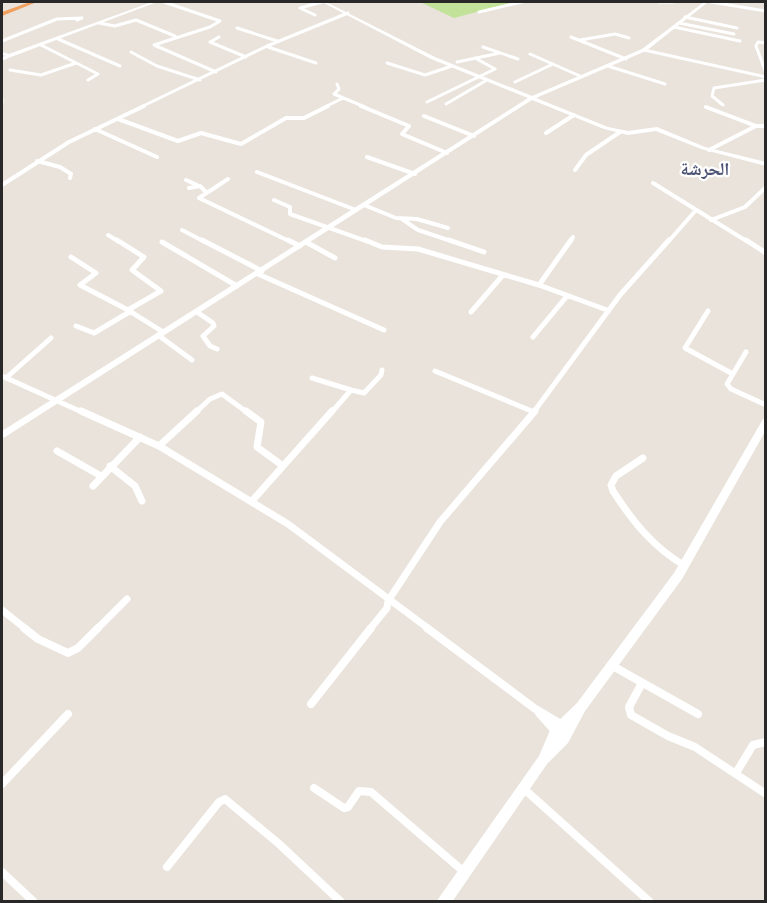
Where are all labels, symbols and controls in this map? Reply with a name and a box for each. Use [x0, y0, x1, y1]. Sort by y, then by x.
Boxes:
district label: الحرشة [681, 156, 729, 180]

